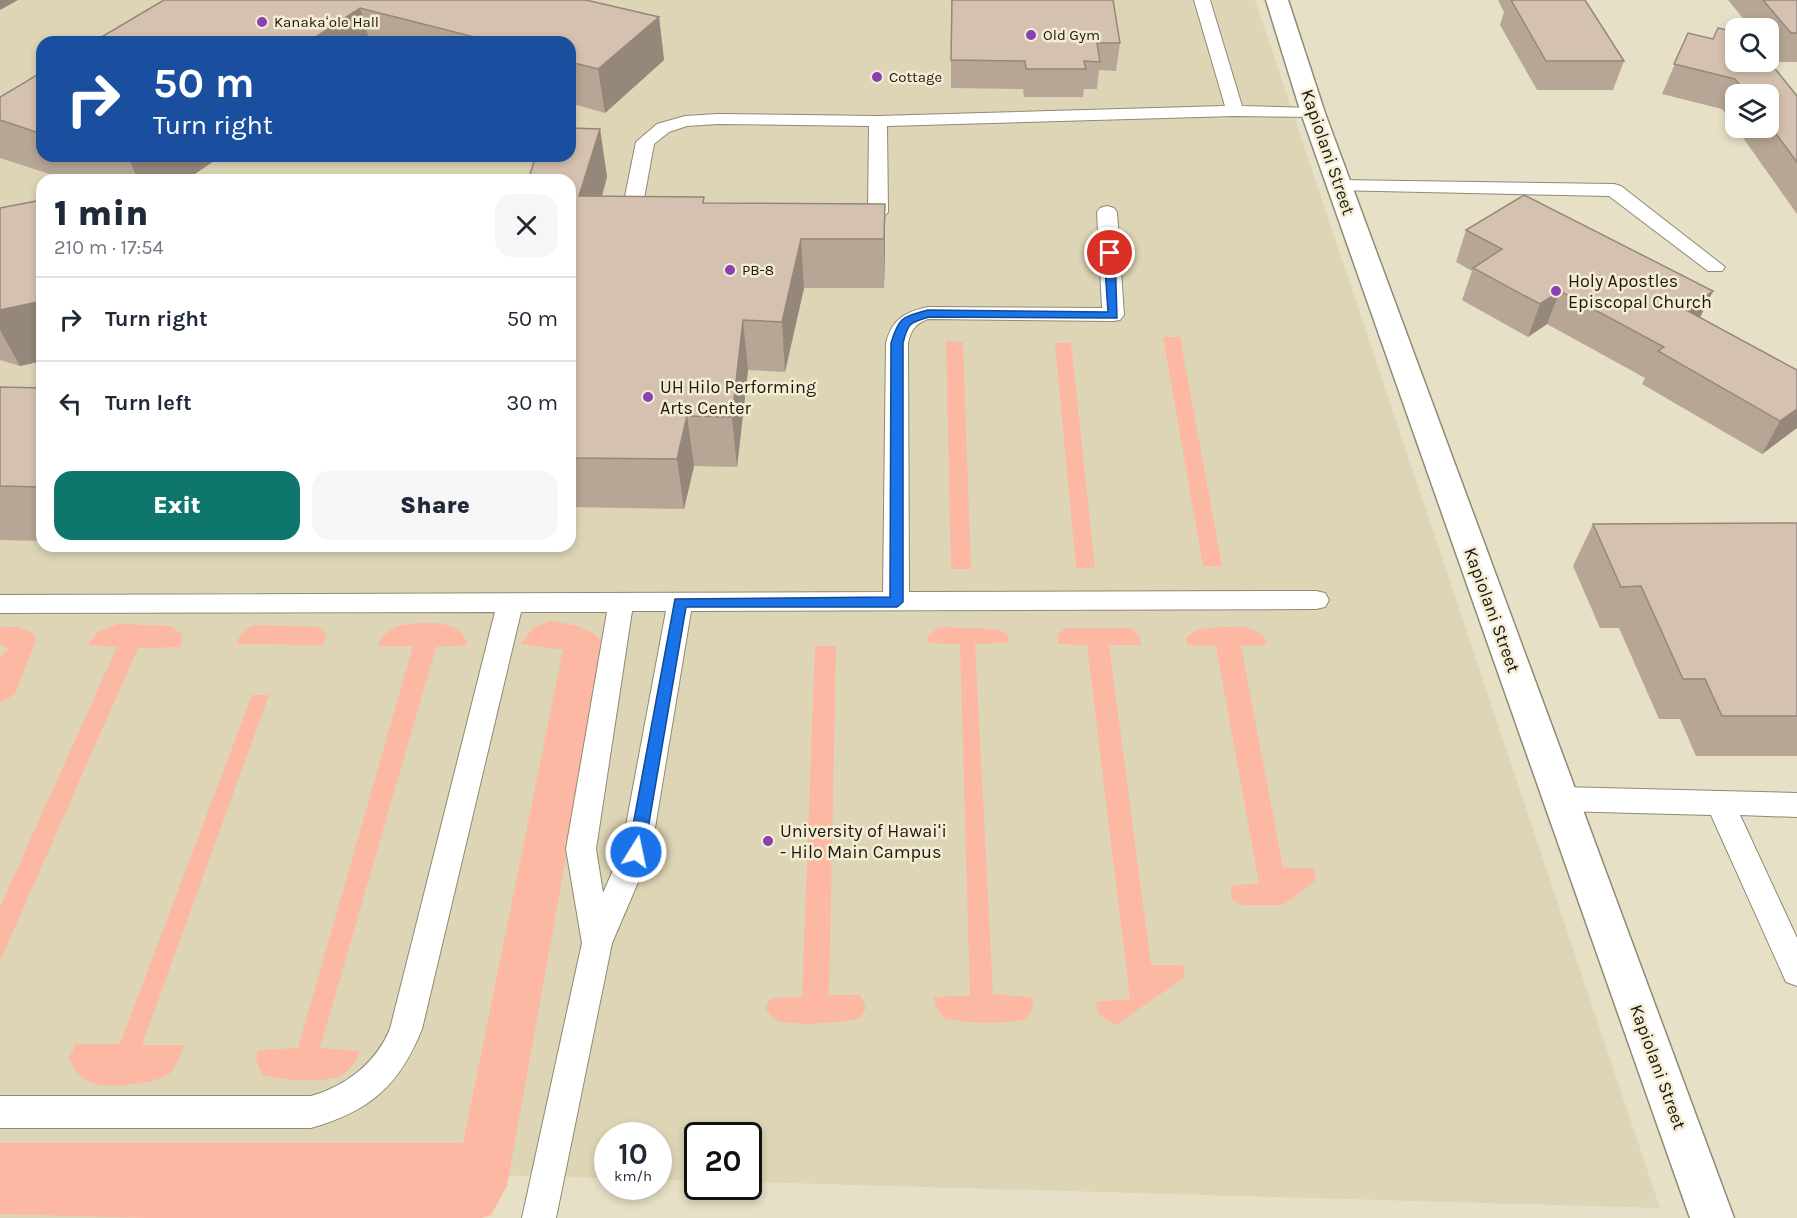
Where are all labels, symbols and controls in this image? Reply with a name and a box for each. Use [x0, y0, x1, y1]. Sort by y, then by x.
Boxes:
place label: Kanakaʻole Hall [274, 13, 379, 31]
marker: Kanakaʻole Hall [255, 15, 269, 29]
map controls [1725, 18, 1779, 138]
button: search [1725, 18, 1779, 72]
place label: Old Gym [1043, 26, 1100, 44]
marker: Old Gym [1024, 28, 1038, 42]
text: 50 m [153, 58, 255, 108]
icon: right [54, 60, 132, 138]
place label: Cottage [889, 68, 942, 86]
marker: Cottage [870, 70, 884, 84]
button: layers [1725, 84, 1779, 138]
street label: Kapiolani Street [1296, 86, 1360, 218]
text: Turn right [153, 109, 273, 141]
text: 1 min [54, 192, 148, 234]
button: close [495, 194, 558, 257]
pin [1084, 227, 1135, 278]
text: 210 m · 17:54 [54, 236, 164, 259]
icon: arrive [1093, 236, 1126, 269]
place label: PB-8 [742, 261, 774, 279]
marker: PB-8 [723, 263, 737, 277]
place label: Holy Apostles Episcopal Church [1568, 270, 1712, 313]
marker: Holy Apostles Episcopal Church [1549, 284, 1563, 298]
icon: right [54, 303, 87, 336]
text: Turn right [105, 306, 208, 332]
text: 50 m [507, 306, 558, 332]
place label: UH Hilo Performing Arts Center [660, 376, 816, 419]
icon: left [54, 387, 87, 420]
text: Turn left [105, 390, 192, 416]
text: 30 m [506, 390, 558, 416]
marker: UH Hilo Performing Arts Center [641, 390, 655, 404]
button: Exit [54, 471, 300, 540]
button: Share [312, 471, 558, 540]
street label: Kapiolani Street [1459, 544, 1525, 676]
position arrow [604, 820, 668, 884]
place label: University of Hawaiʻi - Hilo Main Campus [780, 820, 947, 863]
marker: University of Hawaiʻi - Hilo Main Campus [761, 834, 775, 848]
street label: Kapiolani Street [1625, 1001, 1691, 1133]
speed limit sign: 20 [684, 1122, 762, 1200]
text: 10 [618, 1136, 648, 1172]
text: km/h [614, 1167, 652, 1185]

